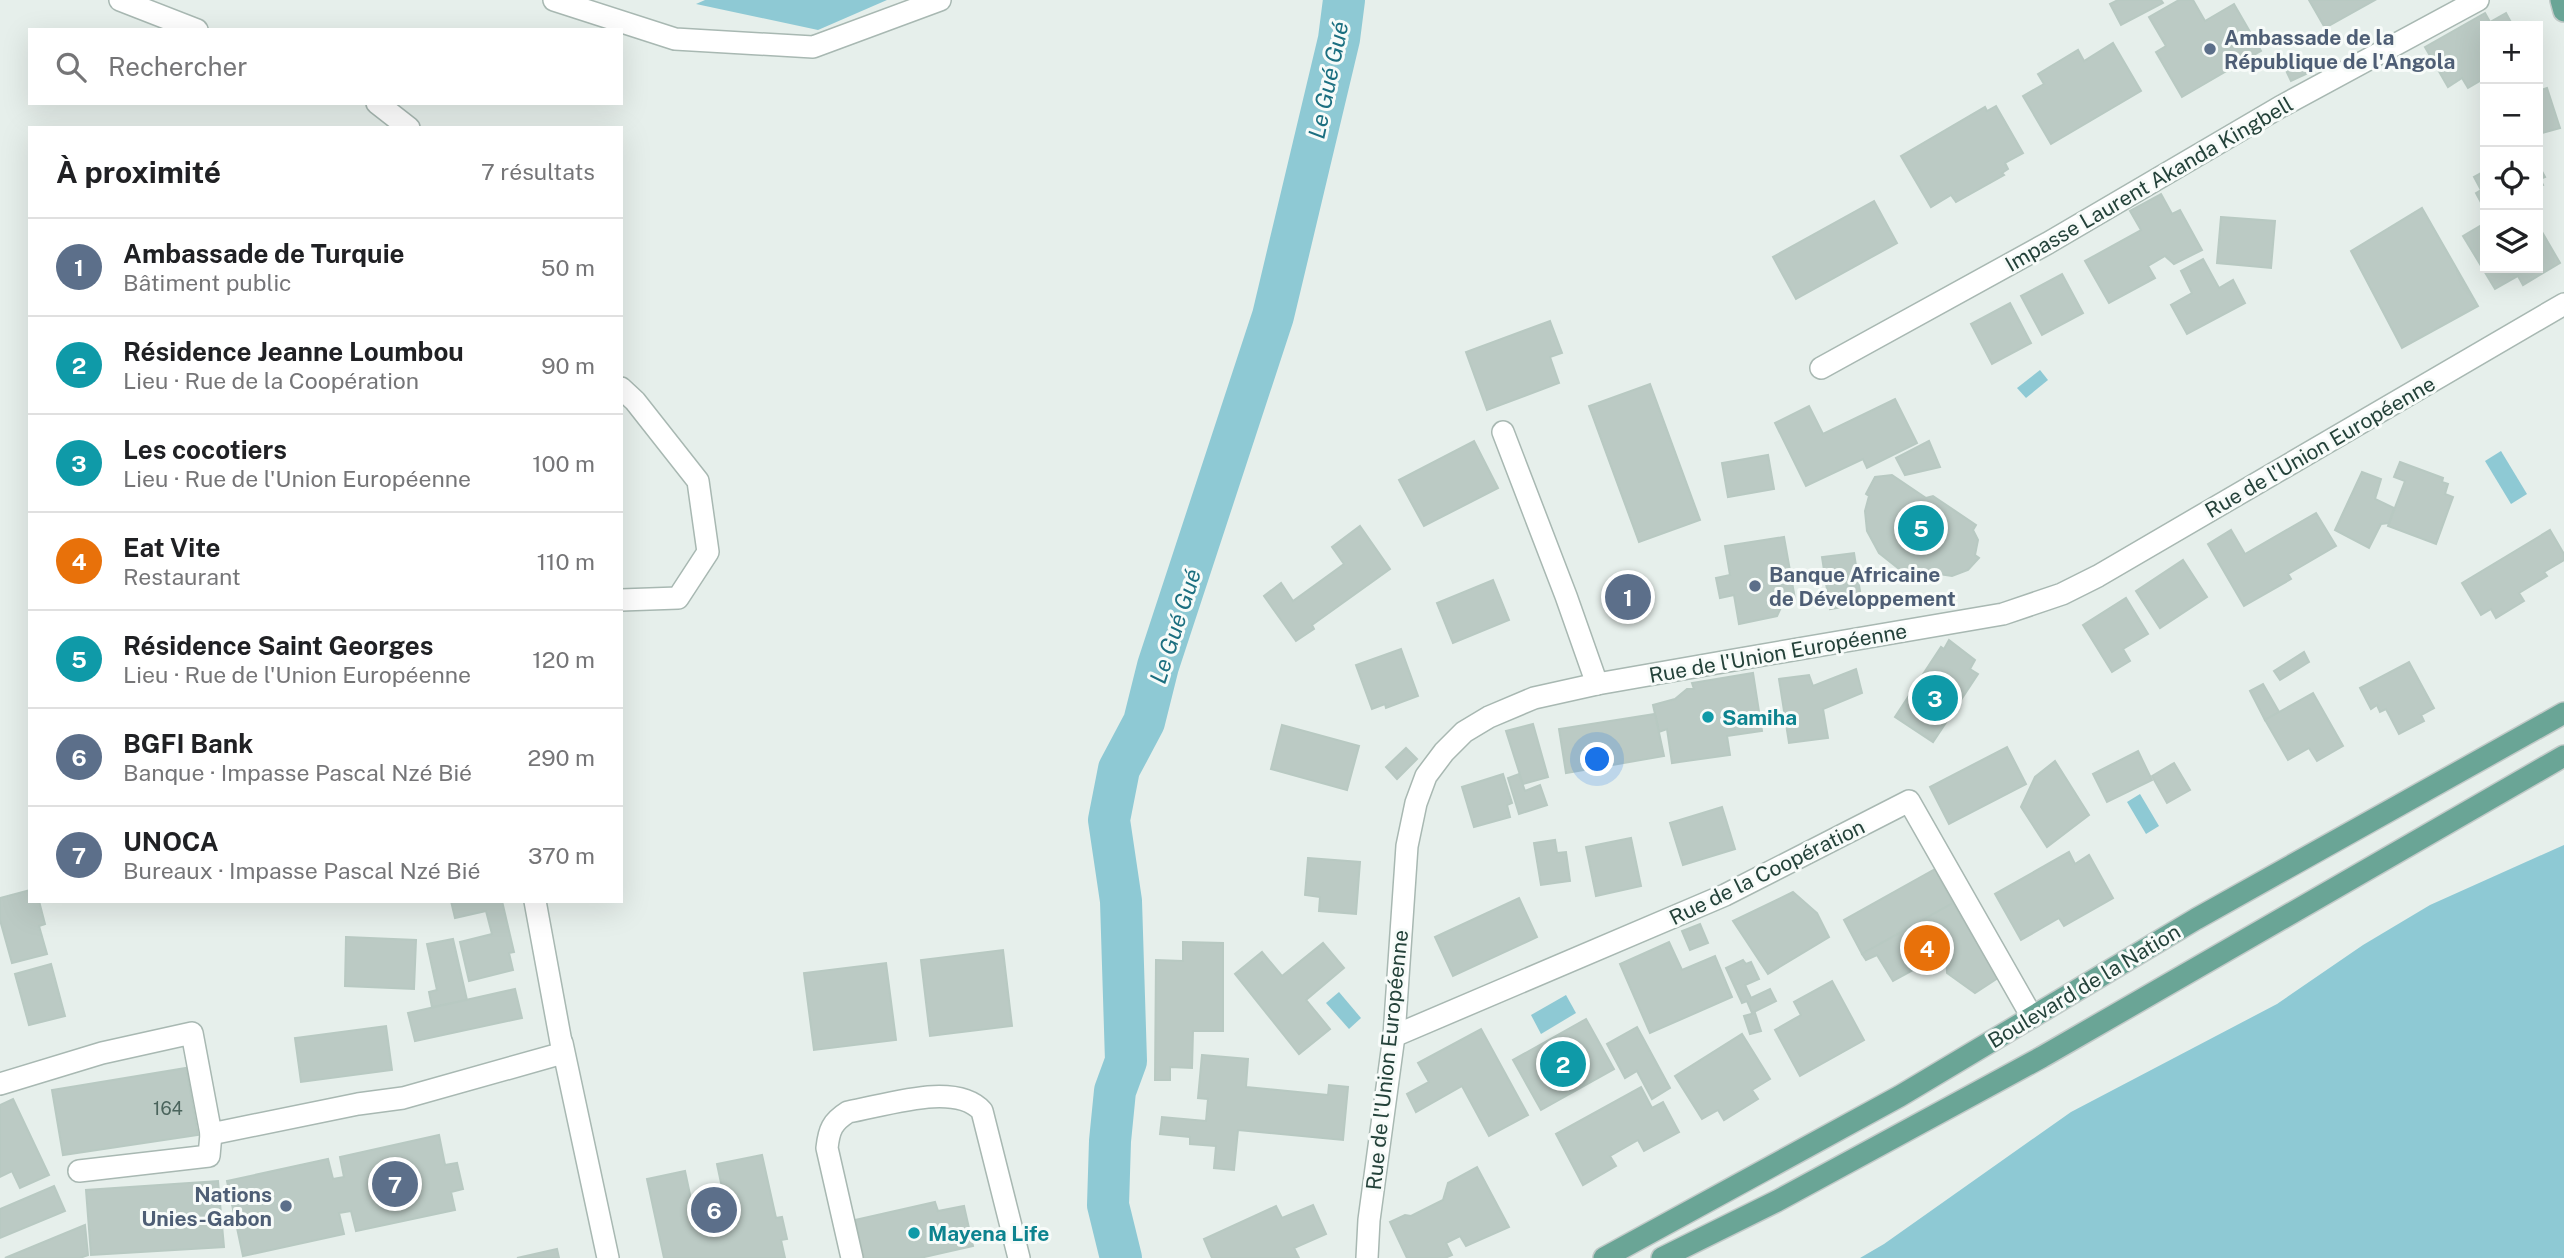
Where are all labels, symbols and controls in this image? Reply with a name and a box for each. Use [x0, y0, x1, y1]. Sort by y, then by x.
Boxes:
water label: Le Gué Gué [1302, 19, 1354, 141]
map controls [2480, 21, 2543, 273]
button: + [2480, 21, 2543, 84]
place label: Ambassade de la République de l'Angola [2224, 25, 2455, 74]
search box [28, 28, 623, 105]
marker: Ambassade de la République de l'Angola [2202, 41, 2218, 57]
icon: search [52, 48, 90, 86]
text: Rechercher [108, 51, 247, 82]
button: − [2480, 84, 2543, 147]
street label: Impasse Laurent Akanda Kingbell [2001, 91, 2297, 277]
button: locate [2480, 147, 2543, 210]
text: À proximité [56, 154, 221, 190]
text: 7 résultats [481, 158, 595, 185]
button: layers [2480, 210, 2543, 273]
text: Ambassade de Turquie [123, 238, 405, 269]
text: 1 [74, 254, 84, 281]
text: 50 m [541, 254, 595, 281]
text: Bâtiment public [123, 269, 292, 296]
text: Résidence Jeanne Loumbou [123, 336, 464, 367]
text: 2 [72, 352, 86, 379]
text: 90 m [541, 352, 595, 379]
text: Lieu · Rue de la Coopération [123, 367, 419, 394]
street label: Rue de l'Union Européenne [2201, 371, 2439, 523]
text: Les cocotiers [123, 434, 287, 465]
text: 3 [71, 450, 87, 477]
text: 100 m [532, 450, 595, 477]
text: Lieu · Rue de l'Union Européenne [123, 465, 471, 492]
pin: 5 [1898, 502, 1944, 554]
text: Eat Vite [123, 532, 221, 563]
text: 4 [71, 548, 87, 575]
text: 110 m [537, 548, 595, 575]
place label: Banque Africaine de Développement [1769, 562, 1956, 611]
text: Restaurant [123, 563, 241, 590]
water label: Le Gué Gué [1144, 565, 1206, 687]
pin: 1 [1605, 571, 1651, 623]
marker: Banque Africaine de Développement [1747, 578, 1763, 594]
street label: Rue de l'Union Européenne [1647, 618, 1909, 688]
text: Résidence Saint Georges [123, 630, 433, 661]
text: 5 [71, 646, 87, 673]
text: 120 m [532, 646, 595, 673]
text: Lieu · Rue de l'Union Européenne [123, 661, 471, 688]
pin: 3 [1912, 672, 1958, 724]
place label: Samiha [1722, 705, 1797, 730]
marker: Samiha [1700, 709, 1716, 725]
text: BGFI Bank [123, 728, 253, 759]
your location [1580, 742, 1614, 776]
text: 6 [71, 744, 87, 771]
text: 290 m [528, 744, 595, 771]
text: Banque · Impasse Pascal Nzé Bié [123, 759, 472, 786]
street label: Rue de la Coopération [1665, 814, 1869, 930]
text: UNOCA [123, 826, 219, 857]
text: 7 [72, 842, 86, 869]
text: 370 m [528, 842, 595, 869]
text: Bureaux · Impasse Pascal Nzé Bié [123, 857, 480, 884]
street label: Boulevard de la Nation [1983, 919, 2185, 1053]
pin: 4 [1904, 922, 1950, 974]
street label: Rue de l'Union Européenne [1361, 929, 1413, 1191]
pin: 2 [1540, 1038, 1586, 1090]
house number: 164 [153, 1098, 183, 1119]
pin: 7 [372, 1158, 418, 1210]
place label: Nations Unies-Gabon [141, 1182, 272, 1231]
pin: 6 [691, 1184, 737, 1236]
marker: Nations Unies-Gabon [278, 1198, 294, 1214]
place label: Mayena Life [928, 1221, 1049, 1246]
marker: Mayena Life [906, 1225, 922, 1241]

